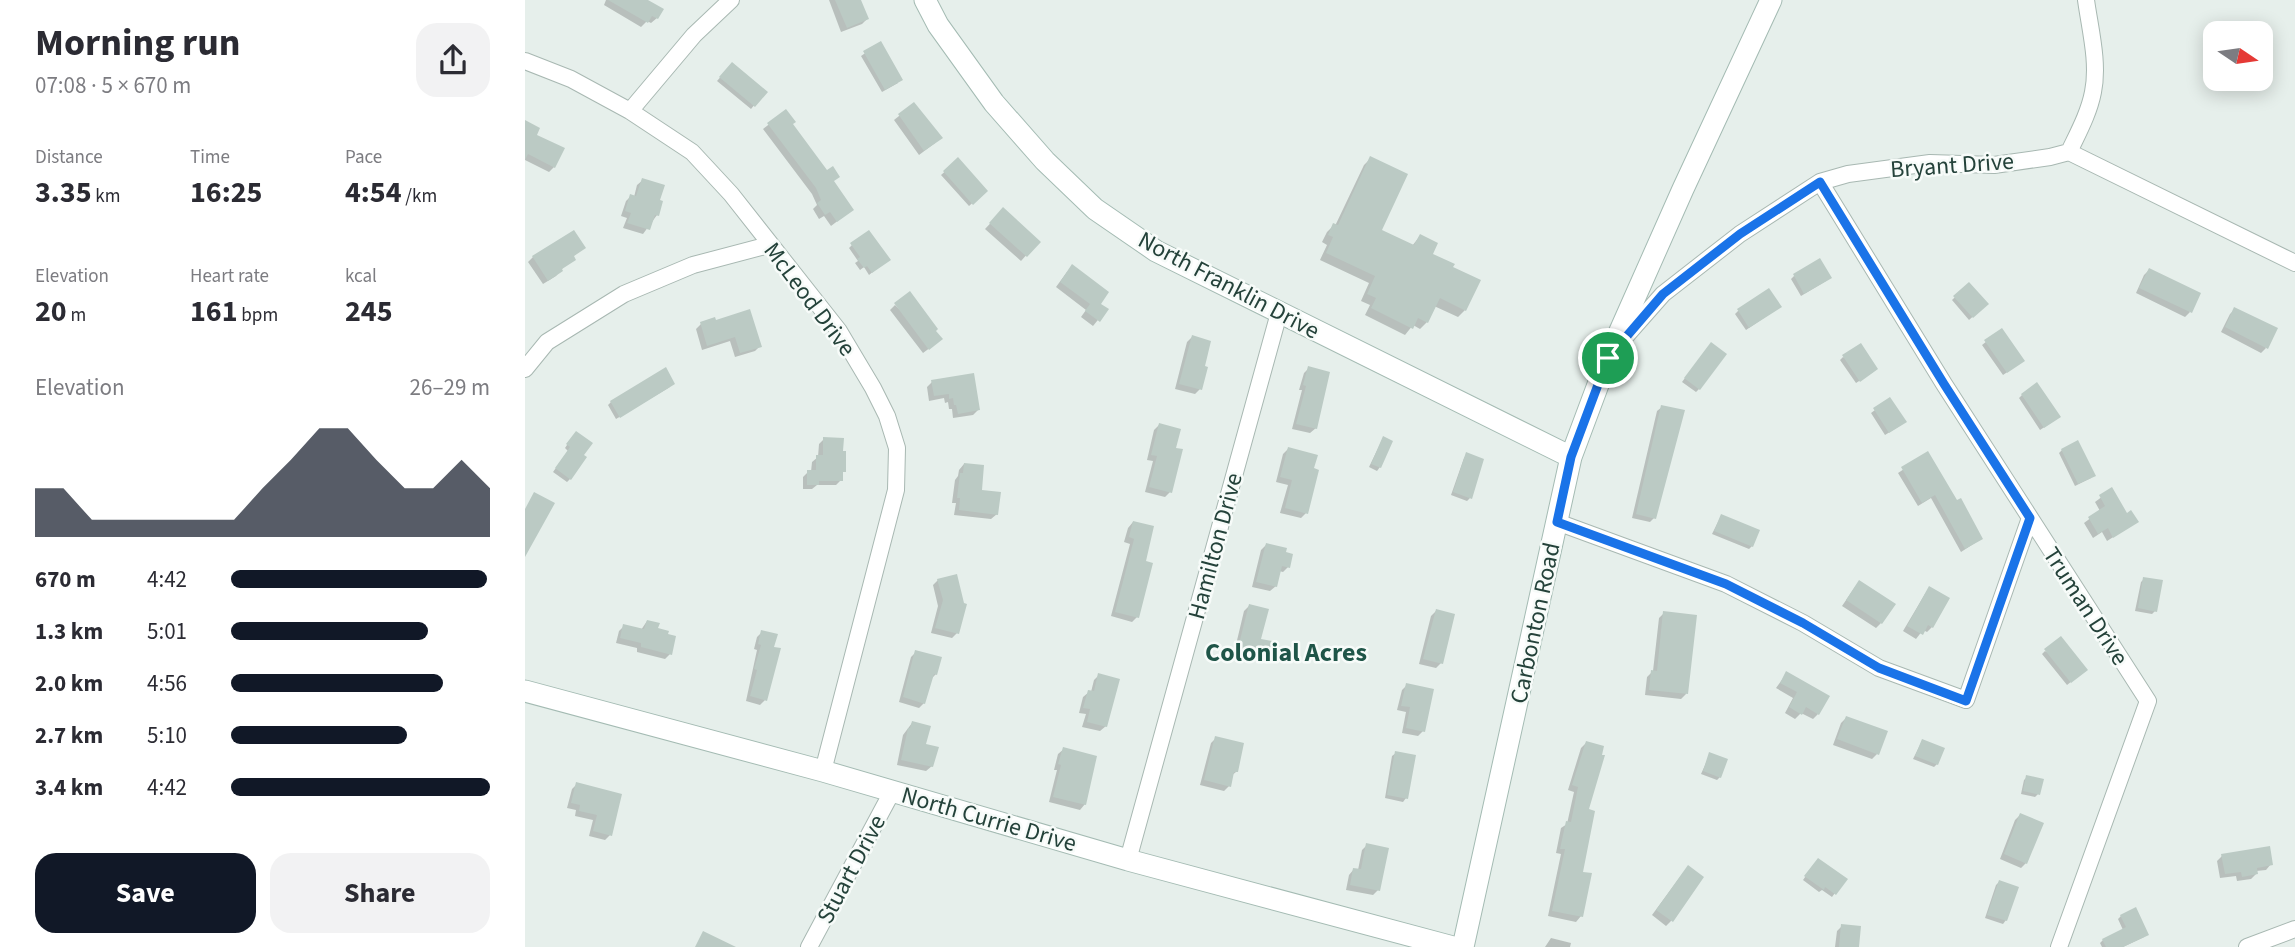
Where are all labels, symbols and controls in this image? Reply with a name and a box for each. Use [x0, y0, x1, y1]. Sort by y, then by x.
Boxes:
text: Morning run [35, 16, 240, 70]
north arrow [2203, 21, 2273, 91]
map controls [2203, 21, 2273, 91]
button: share [416, 23, 490, 97]
text: 07:08 · 5 × 670 m [35, 69, 191, 102]
text: Distance [35, 144, 103, 171]
text: Time [190, 144, 230, 171]
text: Pace [345, 144, 382, 171]
street label: Bryant Drive [1889, 144, 2015, 187]
text: 3.35 [35, 171, 92, 214]
text: 16:25 [190, 171, 262, 214]
text: 4:54 [345, 171, 402, 214]
text: km [92, 183, 121, 210]
text: /km [402, 183, 437, 210]
street label: North Franklin Drive [1132, 223, 1326, 348]
street label: McLeod Drive [755, 235, 864, 364]
text: Elevation [35, 263, 109, 290]
text: Heart rate [190, 263, 269, 290]
text: kcal [345, 263, 377, 290]
text: 20 [35, 290, 67, 333]
text: 161 [190, 290, 238, 333]
text: 245 [345, 290, 393, 333]
text: m [67, 302, 86, 329]
text: bpm [238, 302, 278, 329]
pin [1578, 328, 1638, 388]
icon: arrive [1589, 339, 1627, 377]
text: Elevation [35, 371, 125, 404]
text: 26–29 m [410, 371, 490, 404]
street label: Hamilton Drive [1179, 469, 1252, 623]
street label: Carbonton Road [1501, 539, 1570, 707]
street label: Truman Drive [2034, 540, 2137, 672]
text: 670 m [35, 563, 96, 596]
text: 4:42 [147, 563, 187, 596]
text: 1.3 km [35, 615, 103, 648]
text: 5:01 [147, 615, 187, 648]
district label: Colonial Acres [1205, 634, 1367, 671]
text: 2.0 km [35, 667, 103, 700]
text: 4:56 [147, 667, 187, 700]
text: 2.7 km [35, 719, 103, 752]
text: 5:10 [147, 719, 187, 752]
text: 3.4 km [35, 771, 103, 804]
text: 4:42 [147, 771, 187, 804]
street label: North Currie Drive [897, 778, 1081, 861]
street label: Stuart Drive [808, 809, 895, 930]
button: Save [35, 853, 256, 933]
button: Share [270, 853, 490, 933]

